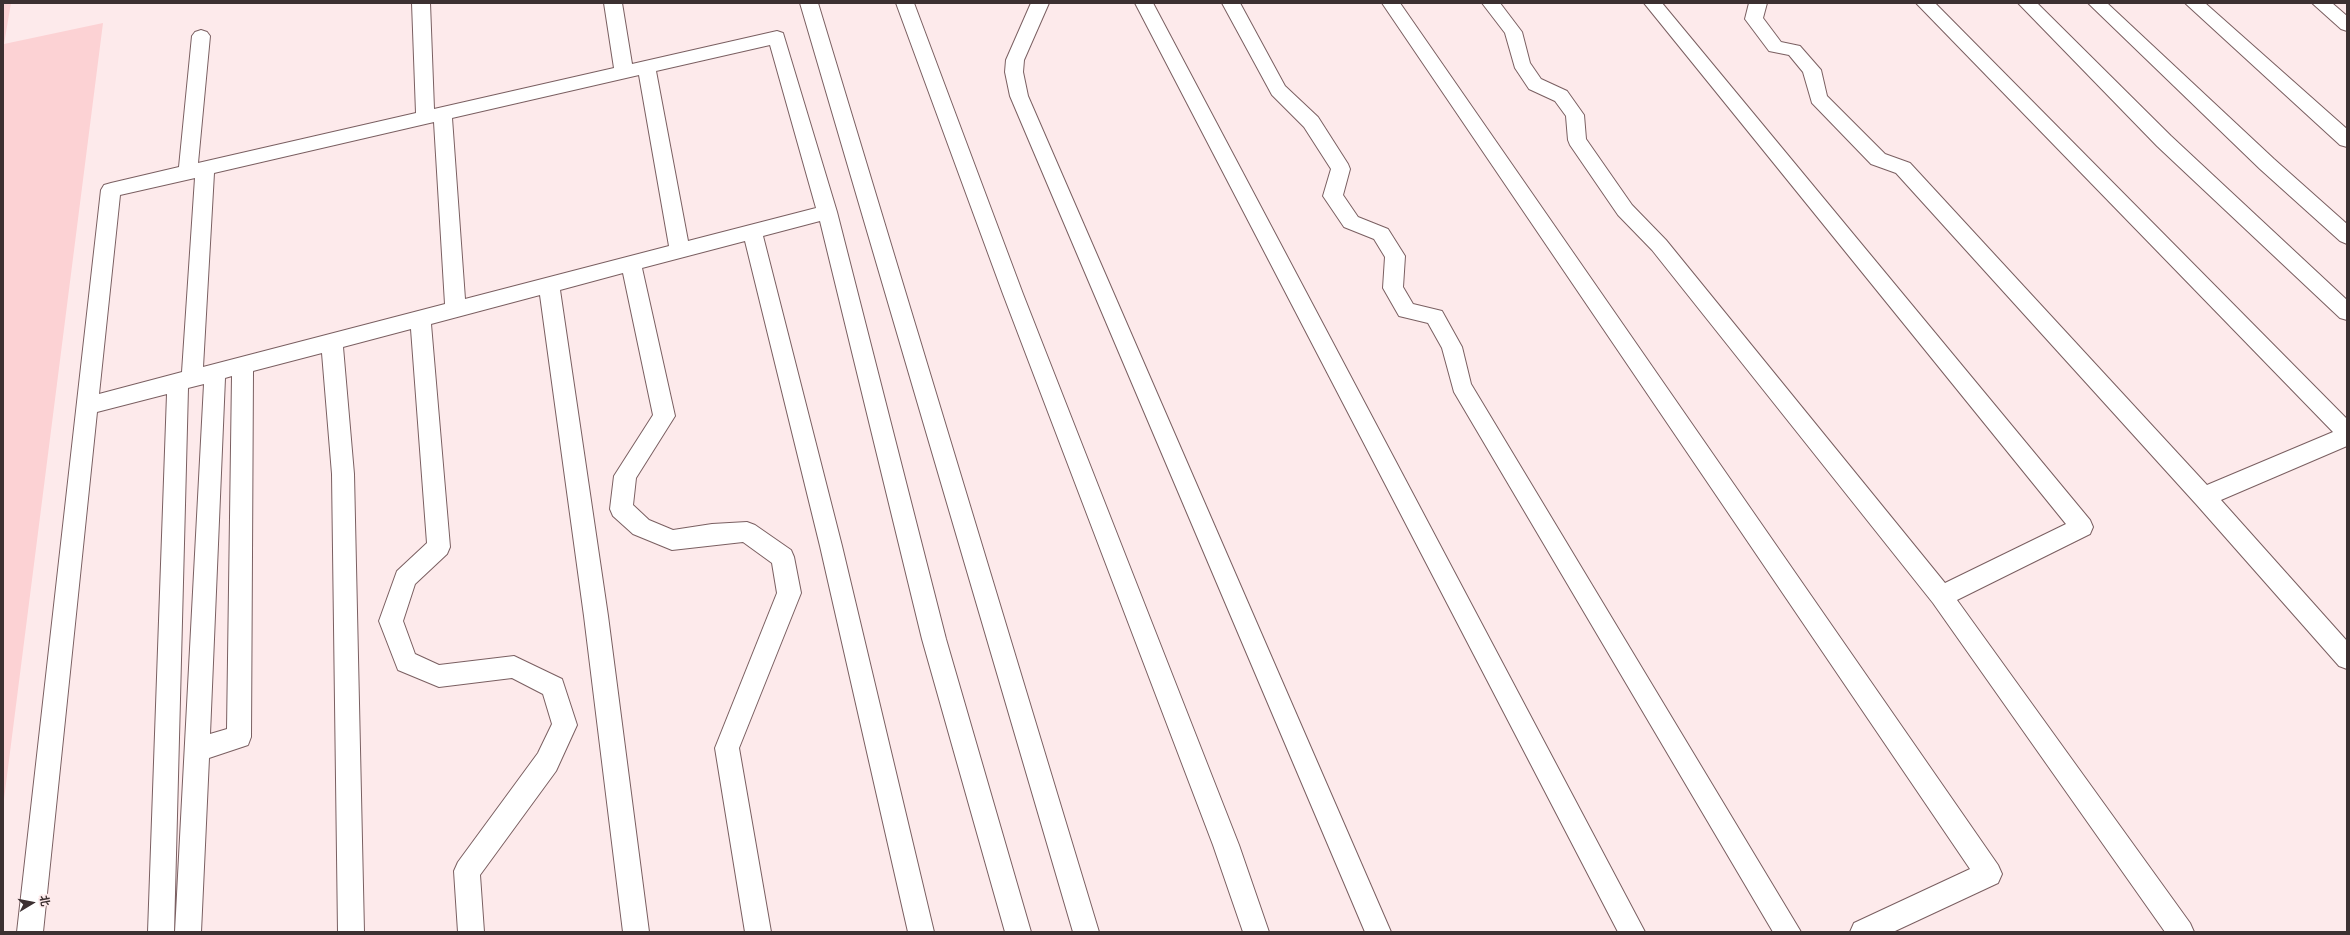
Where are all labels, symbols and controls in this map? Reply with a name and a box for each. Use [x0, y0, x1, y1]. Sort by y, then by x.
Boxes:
north arrow [12, 883, 52, 923]
text: 北 [36, 894, 53, 908]

